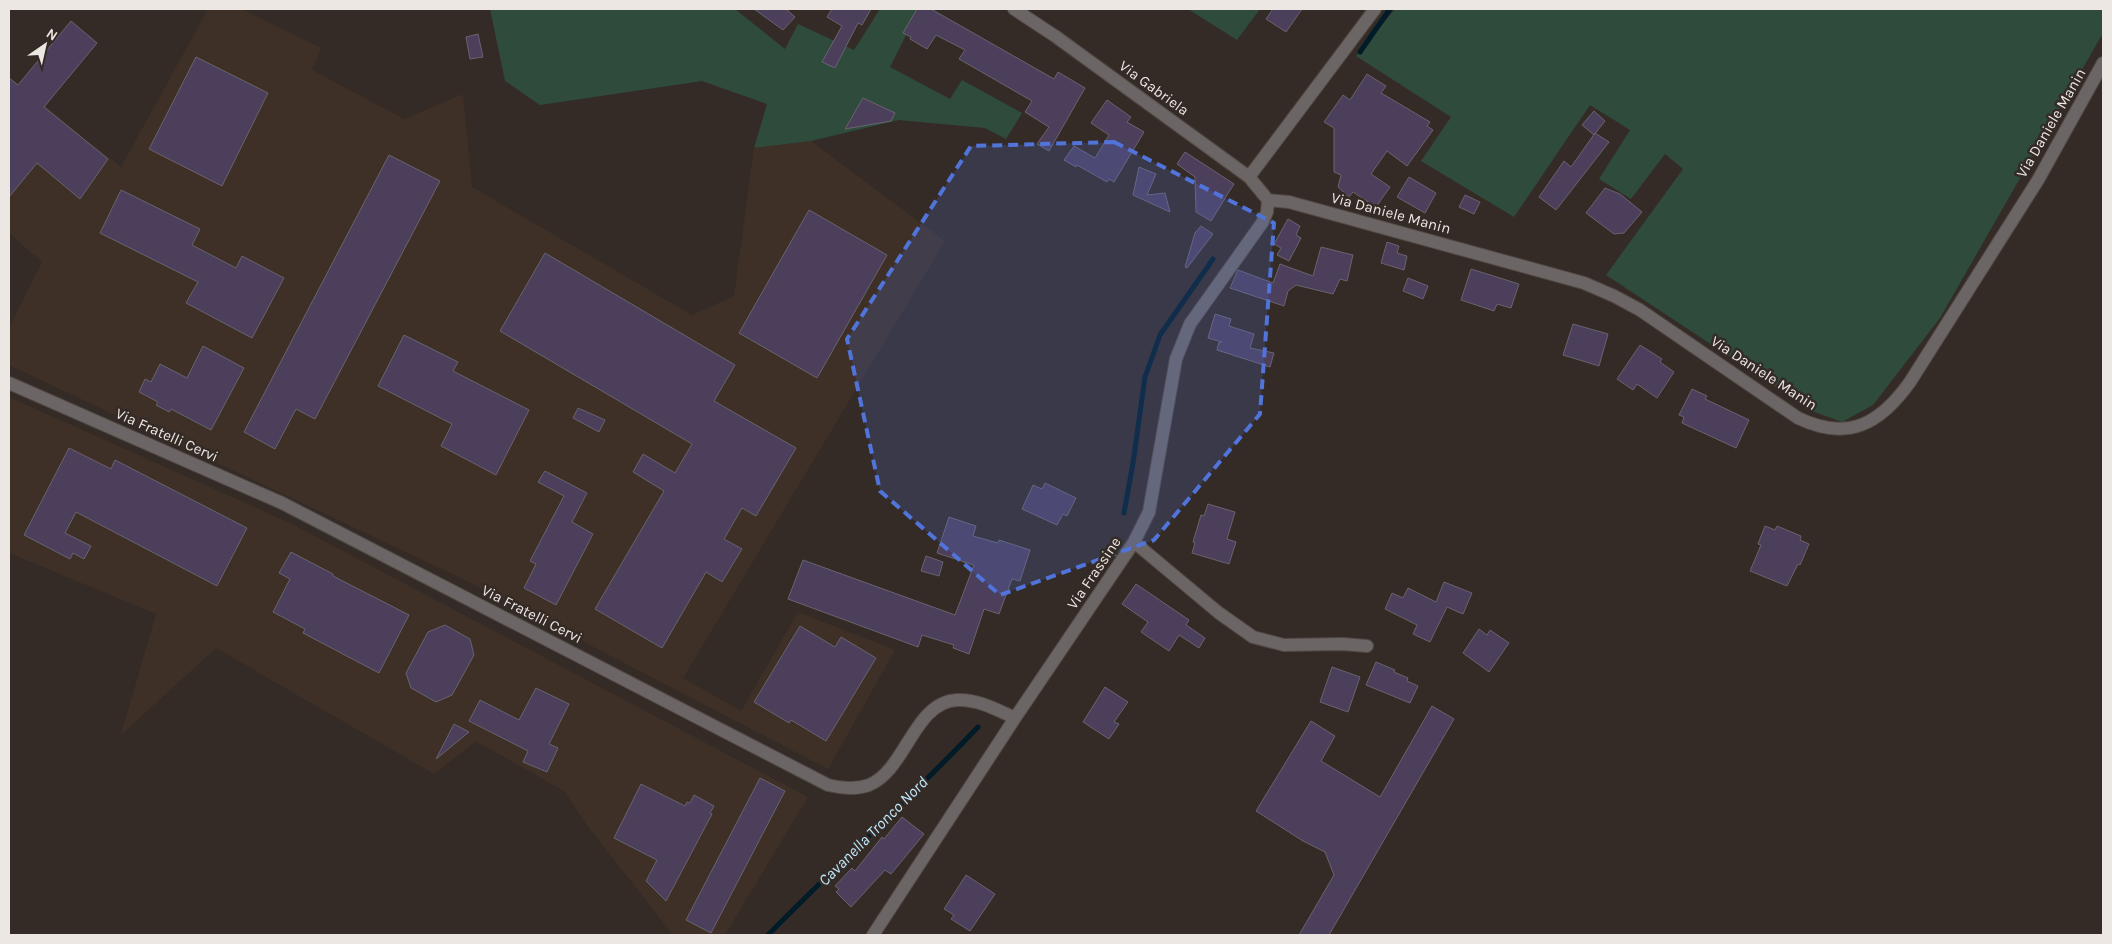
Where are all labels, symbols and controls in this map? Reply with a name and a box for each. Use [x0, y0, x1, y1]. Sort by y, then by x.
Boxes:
north arrow [20, 20, 70, 70]
text: N [43, 25, 61, 44]
street label: Via Gabriela [1116, 57, 1192, 119]
street label: Via Daniele Manin [2012, 65, 2090, 181]
street label: Via Daniele Manin [1329, 188, 1453, 238]
street label: Via Daniele Manin [1707, 332, 1821, 414]
street label: Via Fratelli Cervi [113, 404, 221, 466]
street label: Via Frassine [1063, 533, 1125, 613]
street label: Via Fratelli Cervi [479, 581, 585, 647]
water label: Cavanella Tronco Nord [814, 772, 932, 890]

